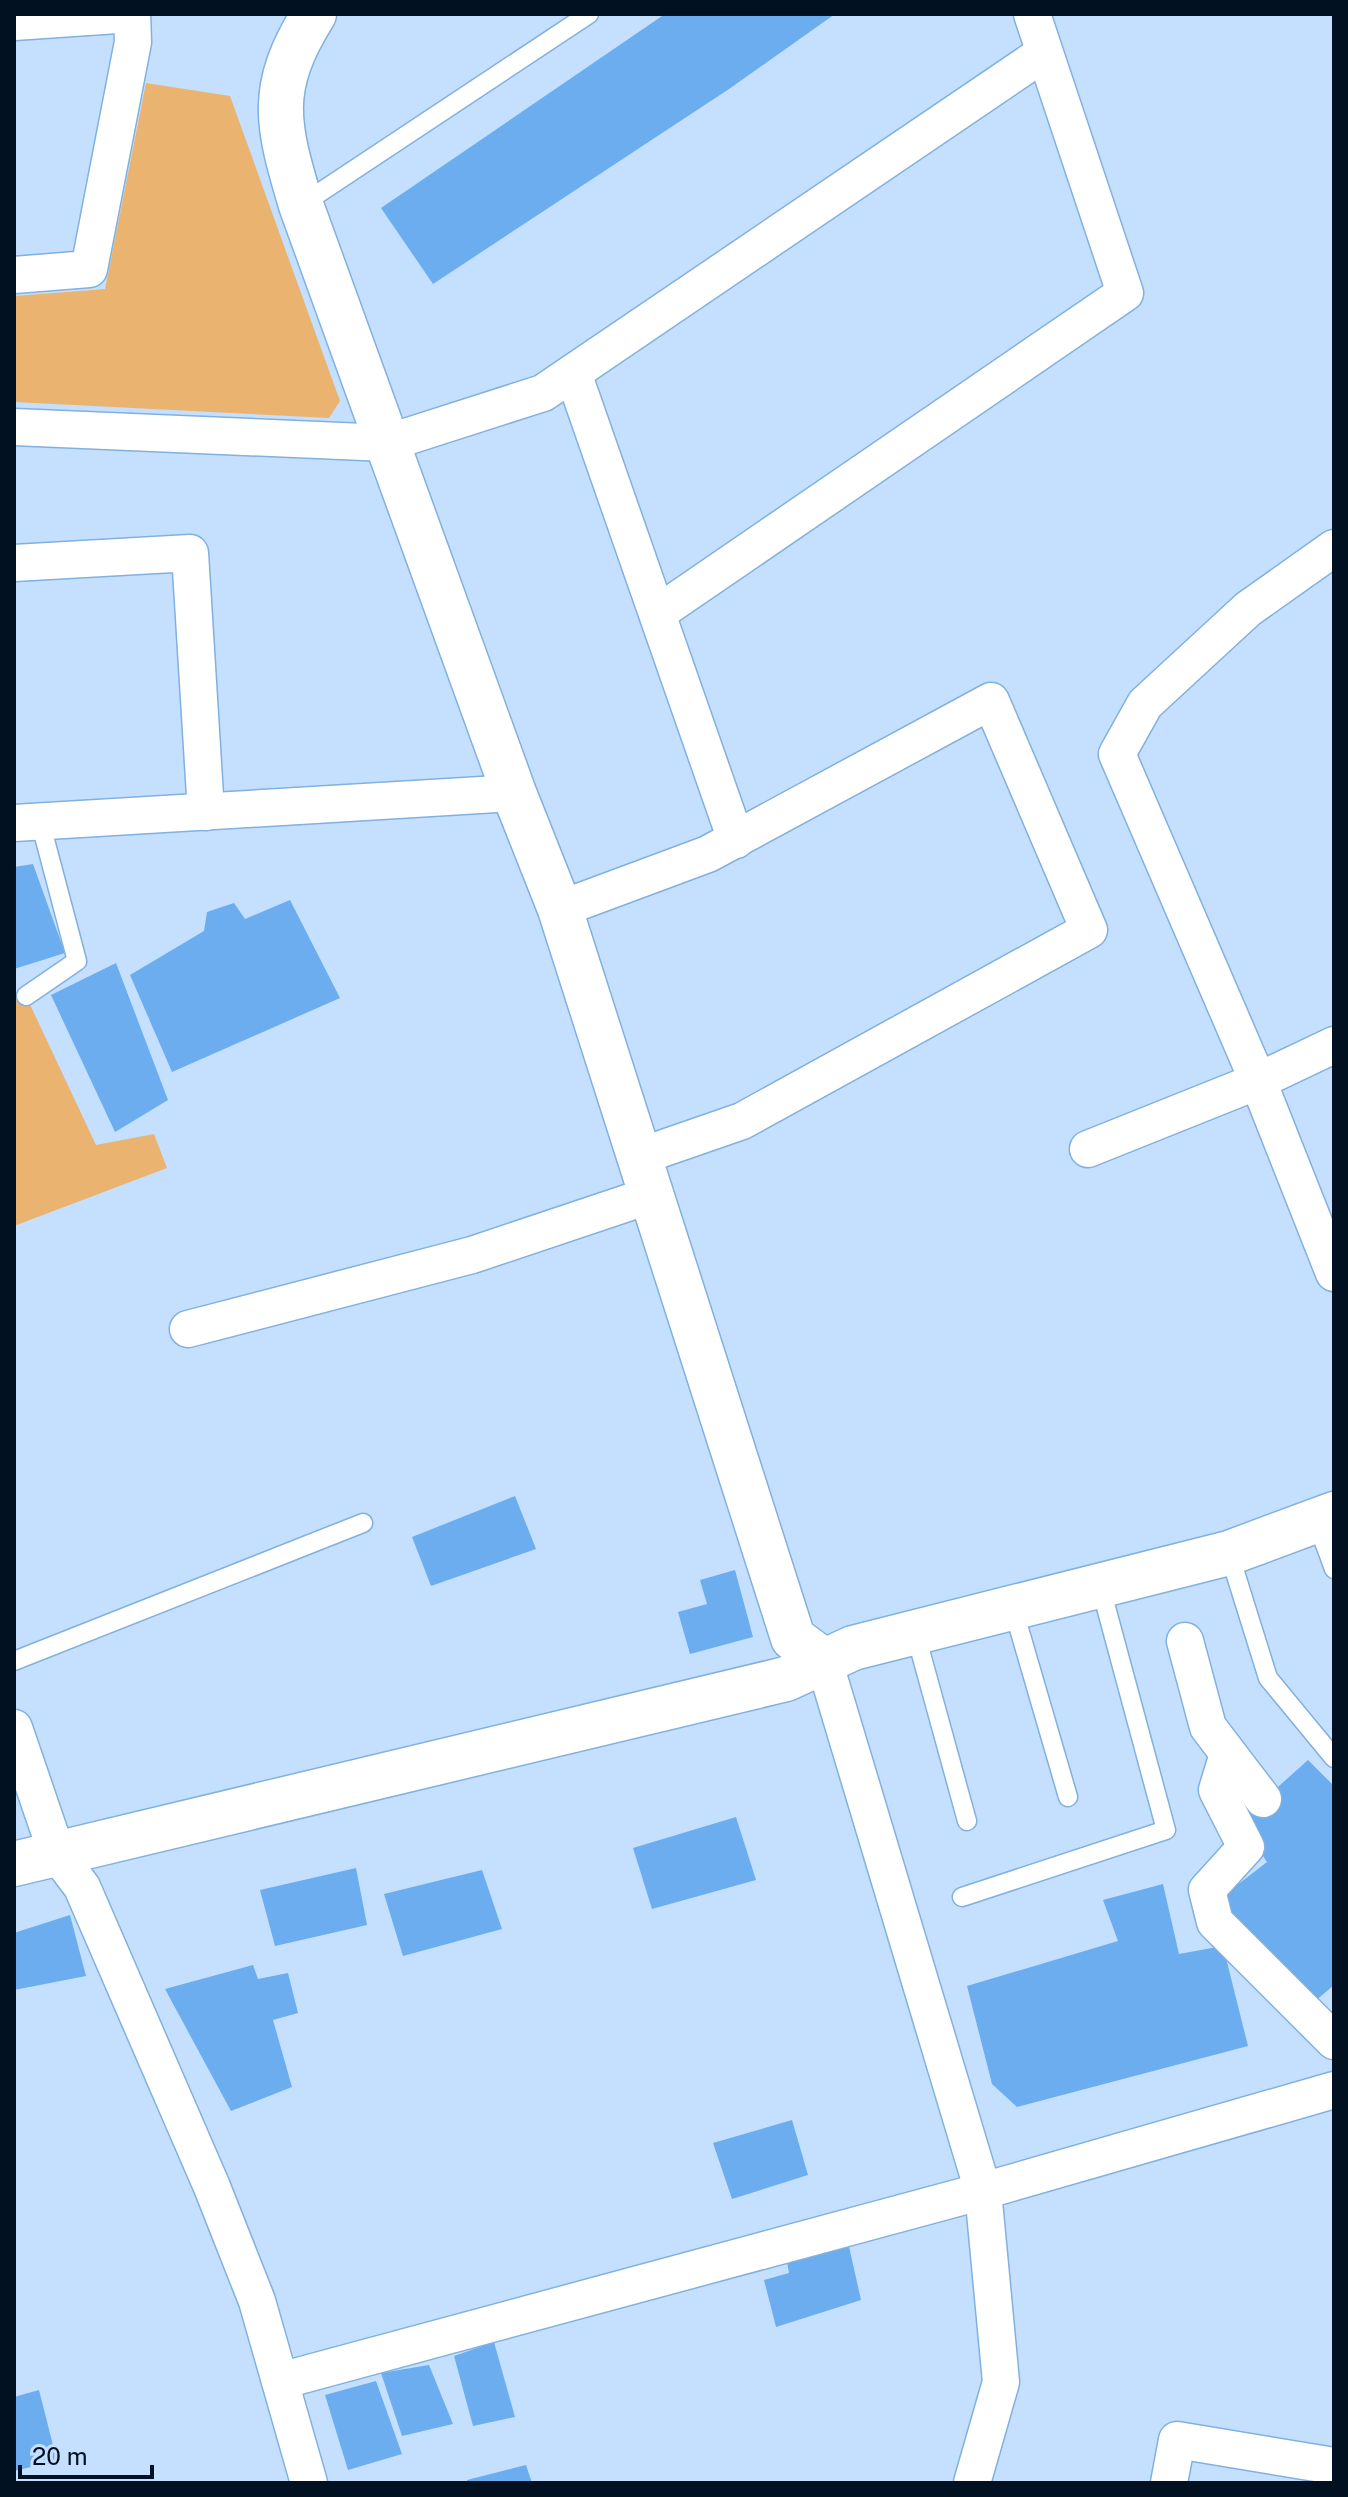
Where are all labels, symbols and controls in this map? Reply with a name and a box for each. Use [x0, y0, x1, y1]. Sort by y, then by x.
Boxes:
scale bar [20, 2429, 152, 2479]
text: 20 m [32, 2442, 88, 2470]

